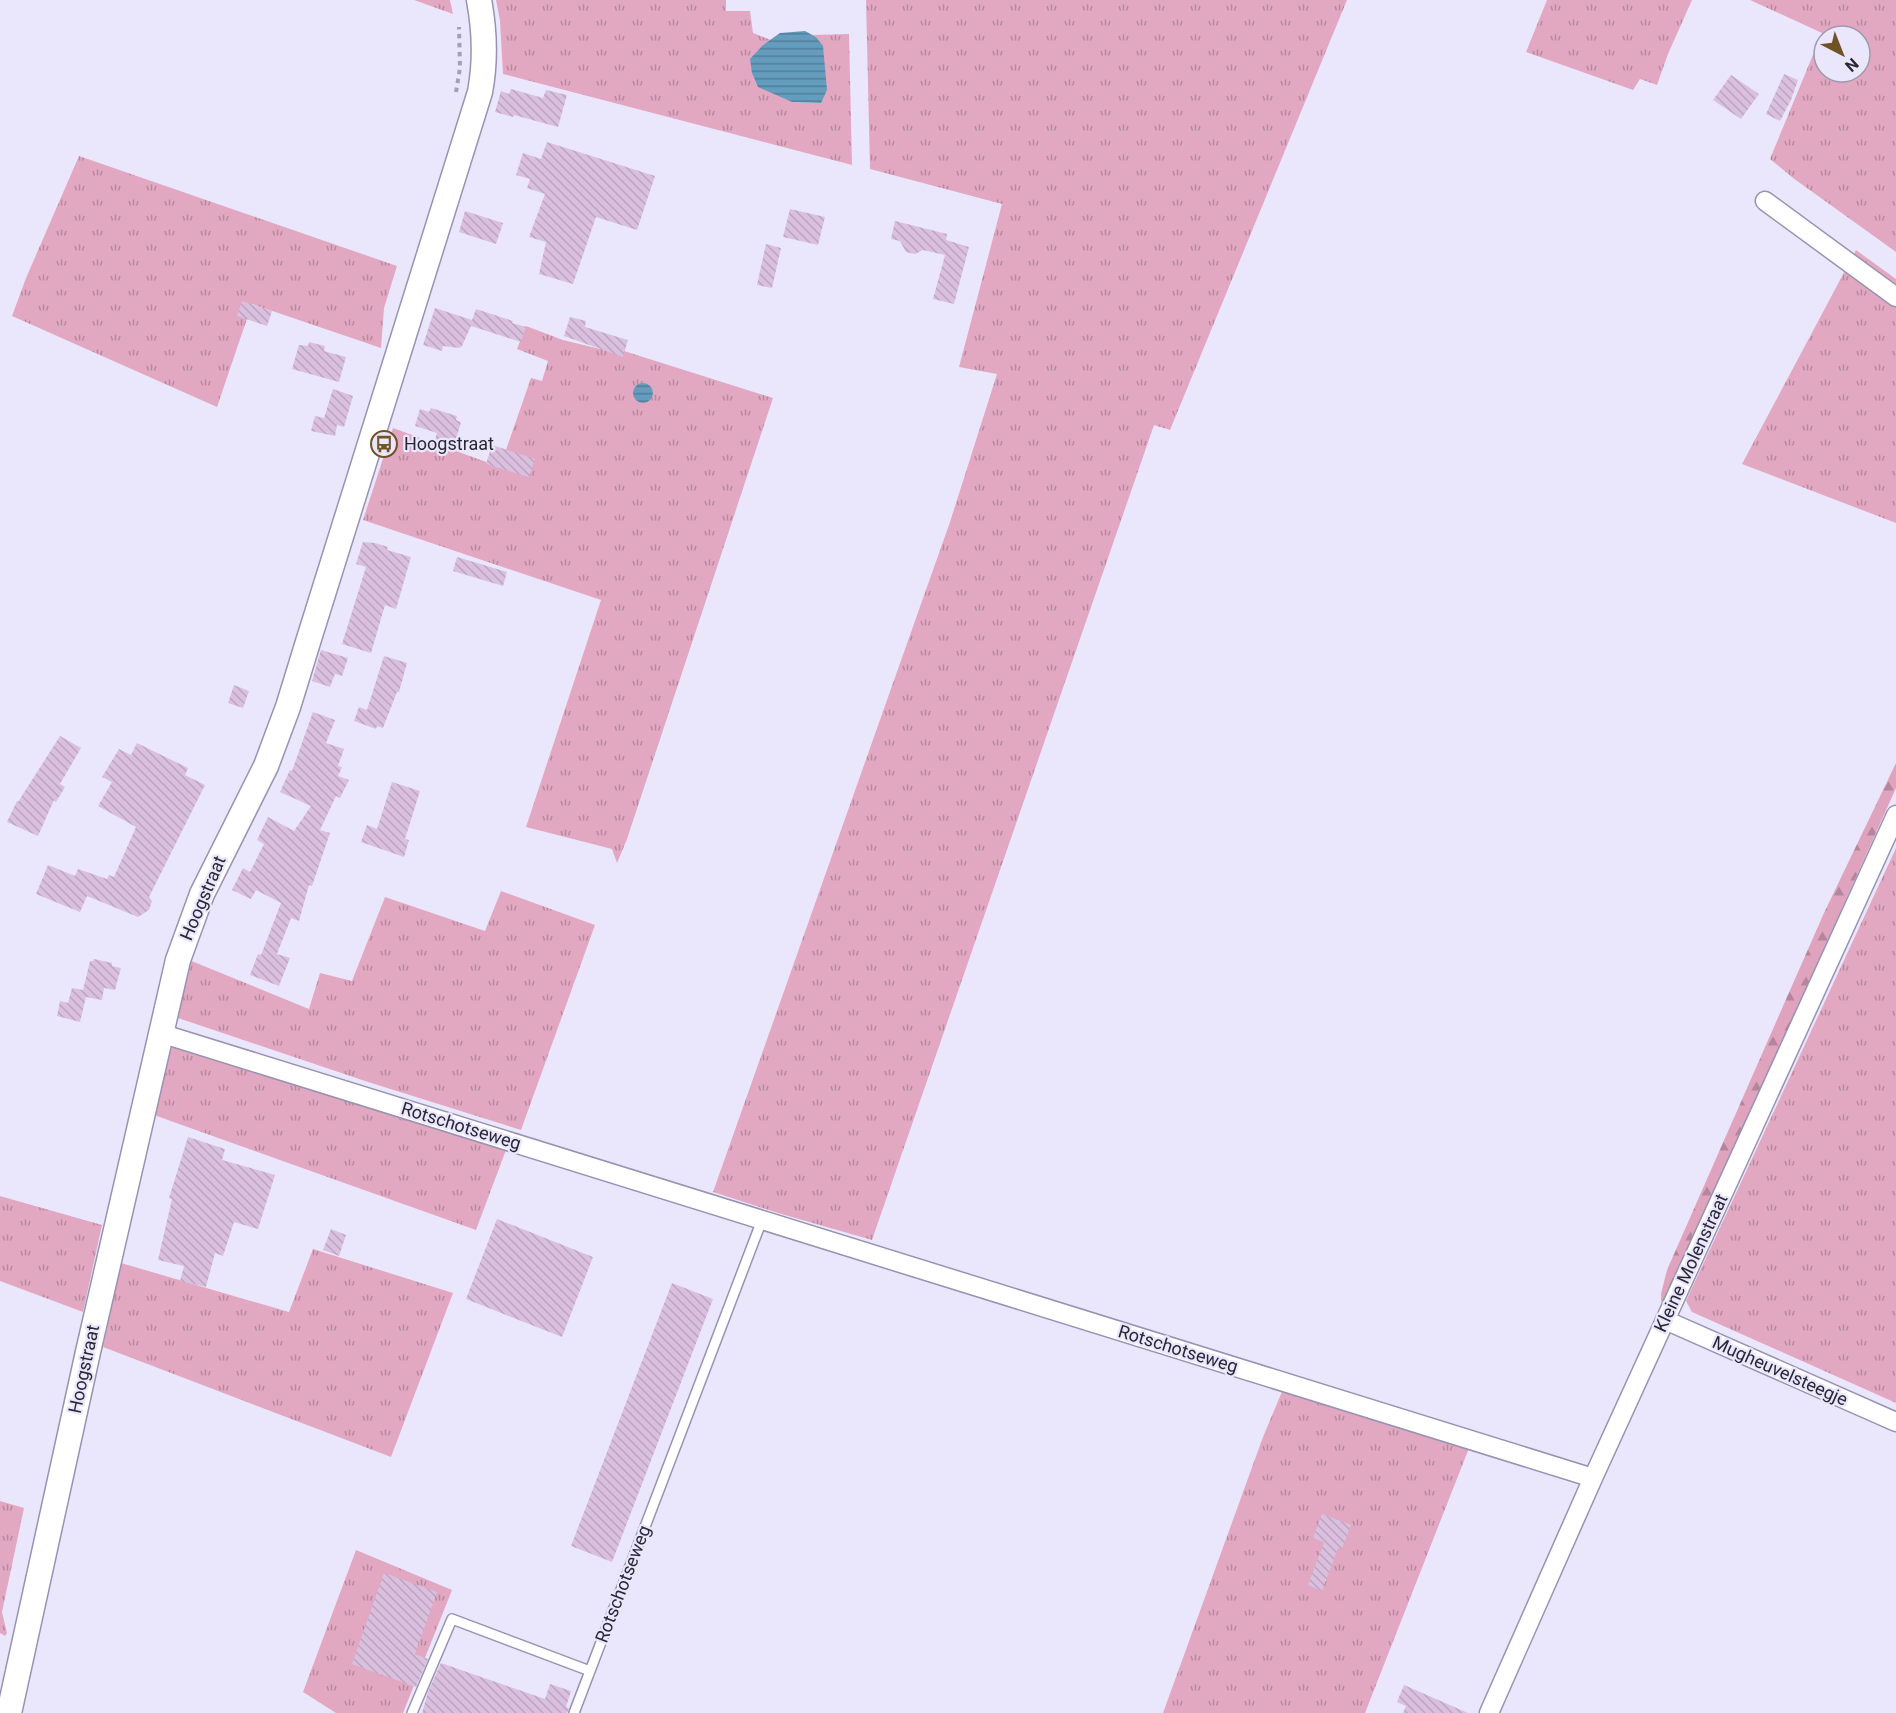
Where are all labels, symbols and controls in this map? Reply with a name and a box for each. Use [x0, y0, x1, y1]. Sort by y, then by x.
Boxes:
north arrow [1812, 24, 1872, 84]
text: N [1841, 54, 1862, 76]
bus stop icon: Hoogstraat [369, 429, 399, 459]
place label: Hoogstraat [404, 433, 494, 454]
street label: Hoogstraat [175, 852, 230, 943]
street label: Rotschotseweg [399, 1097, 524, 1154]
street label: Kleine Molenstraat [1649, 1190, 1732, 1335]
street label: Rotschotseweg [1116, 1320, 1241, 1377]
street label: Hoogstraat [64, 1323, 103, 1415]
street label: Mugheuvelsteegje [1709, 1331, 1851, 1410]
street label: Rotschotseweg [591, 1522, 655, 1645]

